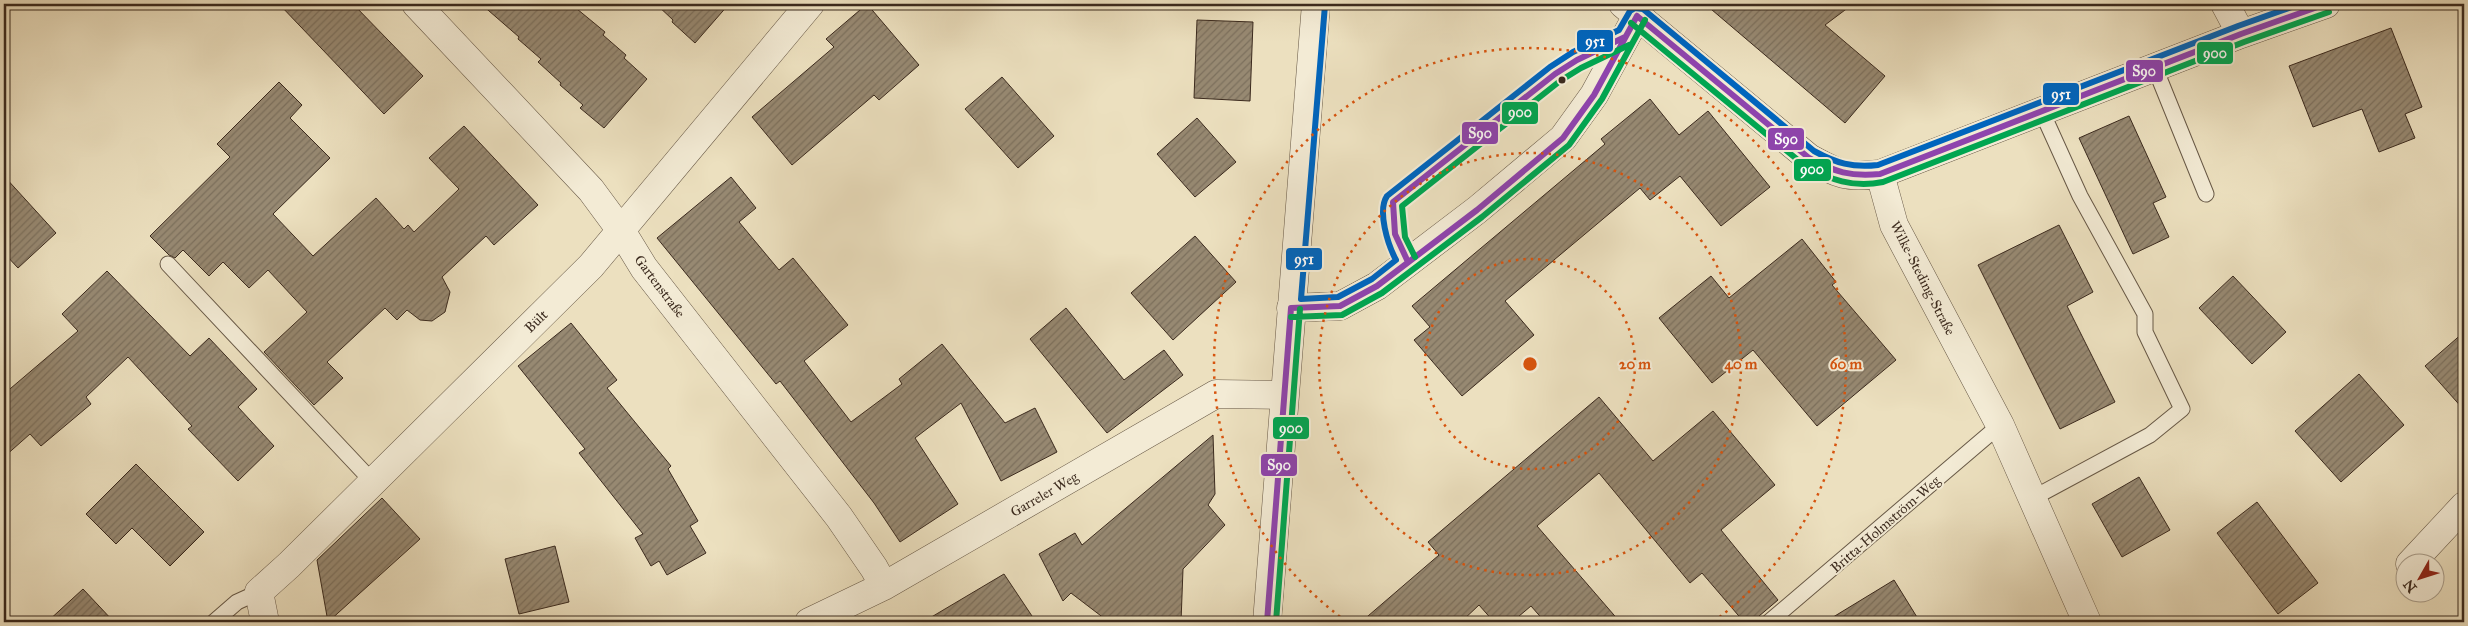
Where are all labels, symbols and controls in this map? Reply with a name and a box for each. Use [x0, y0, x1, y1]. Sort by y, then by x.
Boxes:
line badge: 951 [1576, 29, 1614, 53]
text: 951 [1585, 33, 1605, 51]
line badge: 900 [2196, 41, 2234, 65]
text: 900 [2203, 45, 2227, 63]
line badge: S90 [2125, 59, 2164, 83]
text: S90 [2132, 63, 2156, 81]
unlabelled marker [1557, 75, 1567, 85]
line badge: 951 [2042, 82, 2080, 106]
text: 951 [2051, 86, 2071, 104]
line badge: 900 [1501, 101, 1539, 125]
text: 900 [1508, 104, 1532, 122]
line badge: S90 [1461, 121, 1499, 145]
text: S90 [1468, 125, 1492, 143]
line badge: S90 [1767, 127, 1805, 151]
text: S90 [1774, 131, 1798, 149]
line badge: 900 [1793, 158, 1832, 182]
text: 900 [1800, 161, 1824, 179]
street label: Wilke-Steding-Straße [1886, 218, 1959, 338]
line badge: 951 [1285, 247, 1323, 271]
text: 951 [1294, 251, 1314, 269]
street label: Gartenstraße [631, 252, 689, 321]
street label: Bült [521, 306, 551, 336]
centre of rings [1521, 355, 1539, 373]
text: 20 m [1619, 355, 1651, 373]
text: 40 m [1725, 355, 1758, 374]
text: 60 m [1830, 355, 1863, 373]
line badge: 900 [1272, 416, 1310, 440]
text: 900 [1279, 420, 1303, 438]
line badge: S90 [1260, 453, 1298, 477]
text: S90 [1267, 457, 1291, 475]
street label: Garreler Weg [1007, 468, 1082, 521]
street label: Britta-Holmström-Weg [1827, 472, 1944, 577]
north arrow [2396, 554, 2446, 604]
text: N [2400, 576, 2421, 596]

